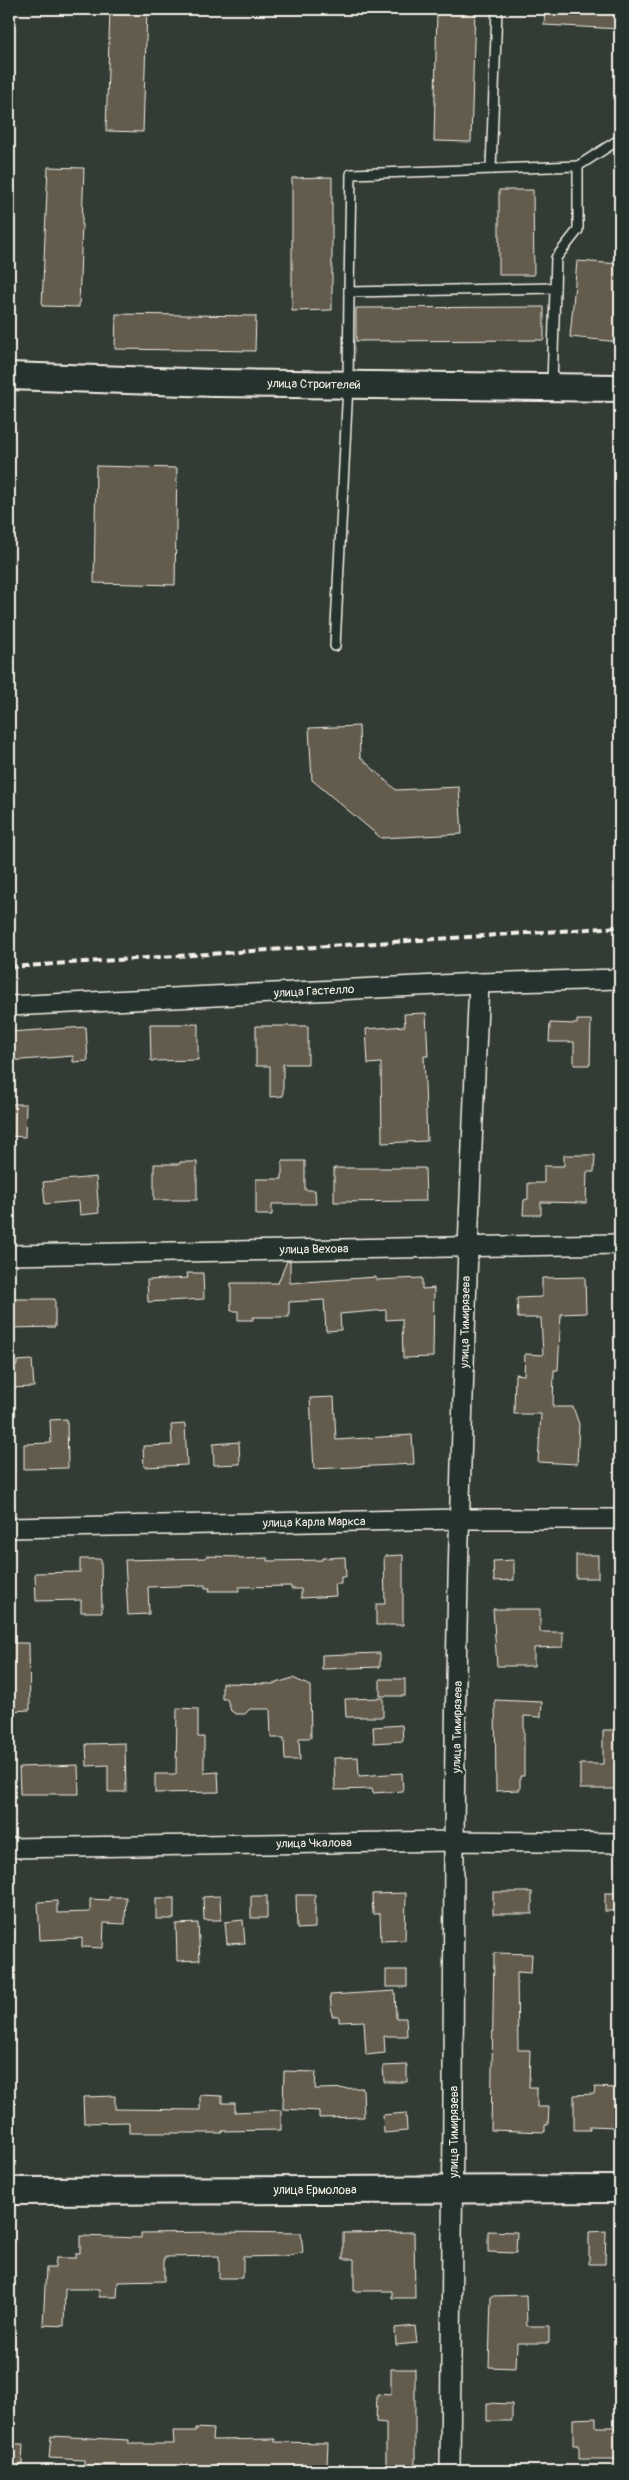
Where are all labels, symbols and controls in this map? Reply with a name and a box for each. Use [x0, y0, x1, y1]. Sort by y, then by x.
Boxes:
street label: улица Строителей [266, 376, 361, 393]
street label: улица Гастелло [272, 982, 355, 1001]
street label: улица Вехова [278, 1241, 349, 1258]
street label: улица Тимирязева [457, 1275, 474, 1369]
street label: улица Карла Маркса [261, 1514, 366, 1531]
street label: улица Тимирязева [449, 1680, 466, 1774]
street label: улица Чкалова [275, 1835, 352, 1852]
street label: улица Тимирязева [447, 2085, 462, 2179]
street label: улица Ермолова [273, 2183, 357, 2198]

